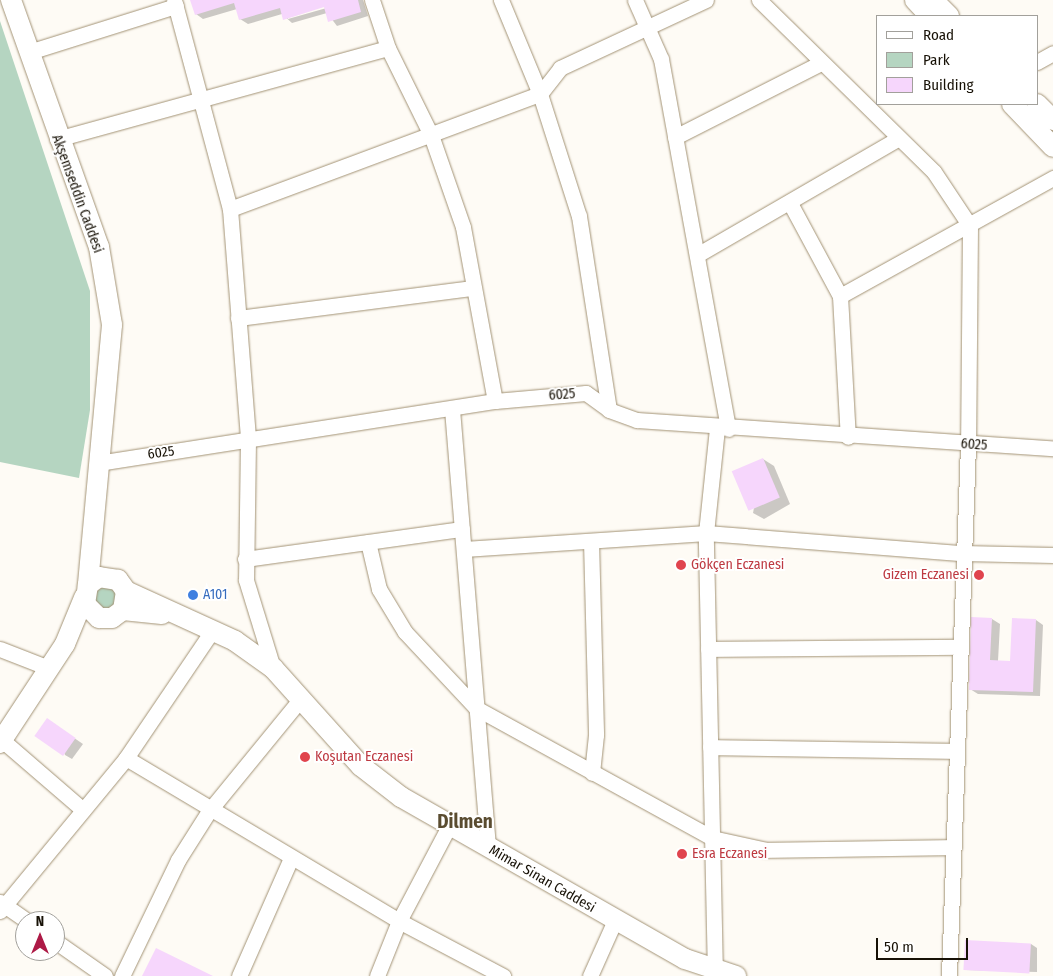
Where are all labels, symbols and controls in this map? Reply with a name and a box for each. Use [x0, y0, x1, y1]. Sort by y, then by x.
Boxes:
legend [876, 15, 1038, 105]
text: Road [923, 26, 954, 44]
text: Park [923, 51, 950, 69]
text: Building [923, 76, 974, 94]
street label: Akşemseddin Caddesi [48, 132, 106, 256]
street label: 6025 [548, 386, 576, 404]
street label: 6025 [960, 436, 988, 454]
street label: 6025 [147, 443, 175, 463]
place label: Gökçen Eczanesi [691, 557, 784, 573]
marker: Gökçen Eczanesi [675, 559, 687, 571]
place label: Gizem Eczanesi [883, 567, 969, 583]
marker: Gizem Eczanesi [973, 569, 985, 581]
place label: A101 [203, 587, 228, 603]
marker: A101 [187, 589, 199, 601]
place label: Koşutan Eczanesi [315, 749, 413, 765]
marker: Koşutan Eczanesi [299, 751, 311, 763]
district label: Dilmen [437, 811, 493, 833]
street label: Mimar Sinan Caddesi [486, 842, 598, 916]
place label: Esra Eczanesi [692, 846, 767, 862]
marker: Esra Eczanesi [676, 848, 688, 860]
north arrow [15, 911, 65, 961]
text: N [36, 913, 44, 930]
scale bar [878, 928, 970, 960]
text: 50 m [884, 938, 914, 956]

